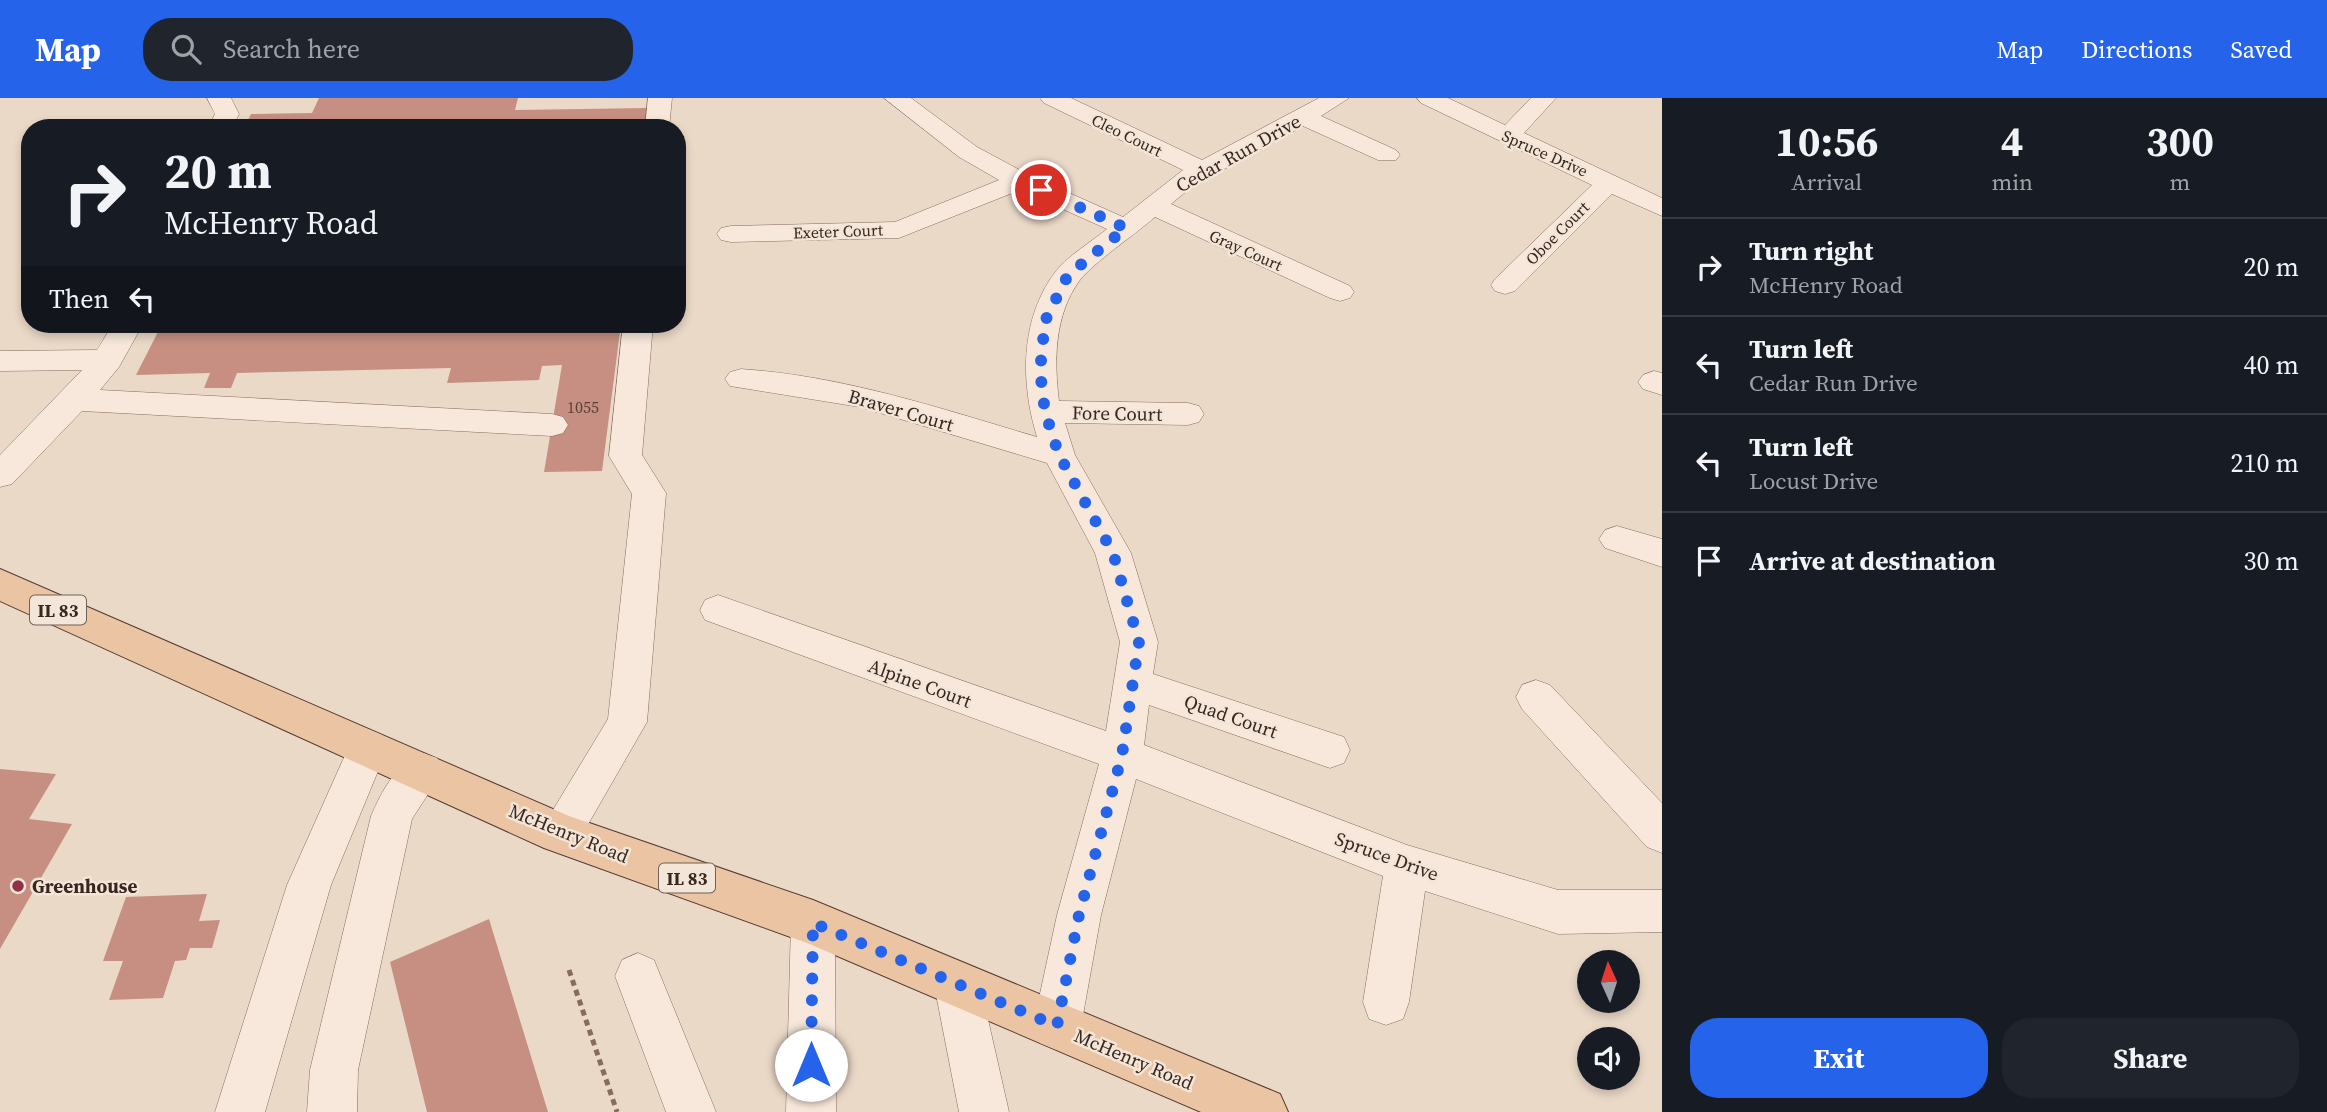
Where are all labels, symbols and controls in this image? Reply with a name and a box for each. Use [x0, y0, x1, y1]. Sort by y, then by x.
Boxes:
search box [143, 18, 633, 81]
text: Map [35, 27, 101, 72]
icon: search [167, 30, 205, 68]
text: Search here [223, 31, 360, 67]
text: Map [1996, 33, 2043, 66]
text: Directions [2081, 33, 2192, 66]
text: Saved [2230, 33, 2292, 66]
street label: Cleo Court [1088, 108, 1167, 162]
street label: Cedar Run Drive [1171, 108, 1305, 198]
text: 10:56 [1775, 112, 1879, 170]
text: 4 [2001, 112, 2024, 170]
text: 300 [2146, 112, 2214, 170]
street label: Spruce Drive [1499, 124, 1591, 182]
text: 20 m [164, 137, 272, 204]
icon: right [49, 147, 140, 238]
pin [1011, 160, 1071, 220]
text: Arrival [1791, 166, 1862, 198]
text: min [1991, 166, 2033, 198]
text: m [2170, 166, 2190, 198]
icon: arrive [1022, 171, 1060, 209]
street label: Oboe Court [1520, 196, 1594, 270]
text: McHenry Road [164, 201, 378, 245]
street label: Exeter Court [793, 218, 884, 244]
street label: Gray Court [1206, 224, 1287, 276]
text: Turn right [1749, 233, 1873, 269]
icon: right [1690, 248, 1728, 286]
text: 20 m [2244, 249, 2299, 285]
text: McHenry Road [1749, 269, 1903, 301]
icon: left [123, 280, 161, 318]
text: Then [49, 281, 109, 317]
text: Turn left [1749, 331, 1853, 367]
icon: left [1690, 346, 1728, 384]
text: 40 m [2244, 347, 2299, 383]
text: Cedar Run Drive [1749, 367, 1918, 399]
street label: Braver Court [845, 383, 957, 438]
house number: 1055 [567, 396, 599, 418]
street label: Fore Court [1072, 399, 1163, 427]
text: Turn left [1749, 429, 1853, 465]
icon: left [1690, 444, 1728, 482]
text: 210 m [2231, 445, 2299, 481]
text: Locust Drive [1749, 465, 1878, 497]
icon: arrive [1690, 542, 1728, 580]
text: Arrive at destination [1749, 543, 1996, 579]
text: 30 m [2244, 543, 2299, 579]
road number: IL 83 [30, 596, 86, 624]
street label: Alpine Court [865, 652, 976, 714]
street label: Quad Court [1181, 688, 1282, 744]
street label: McHenry Road [505, 797, 633, 869]
street label: Spruce Drive [1331, 825, 1443, 887]
road number: IL 83 [659, 864, 715, 892]
place label: Greenhouse [32, 873, 137, 899]
marker: Greenhouse [10, 878, 26, 894]
north arrow [1577, 950, 1640, 1013]
map controls [1577, 950, 1640, 1090]
button: Exit [1690, 1018, 1988, 1098]
button: Share [2002, 1018, 2299, 1098]
street label: McHenry Road [1070, 1022, 1198, 1096]
button: sound [1577, 1027, 1640, 1090]
position arrow [774, 1028, 848, 1102]

